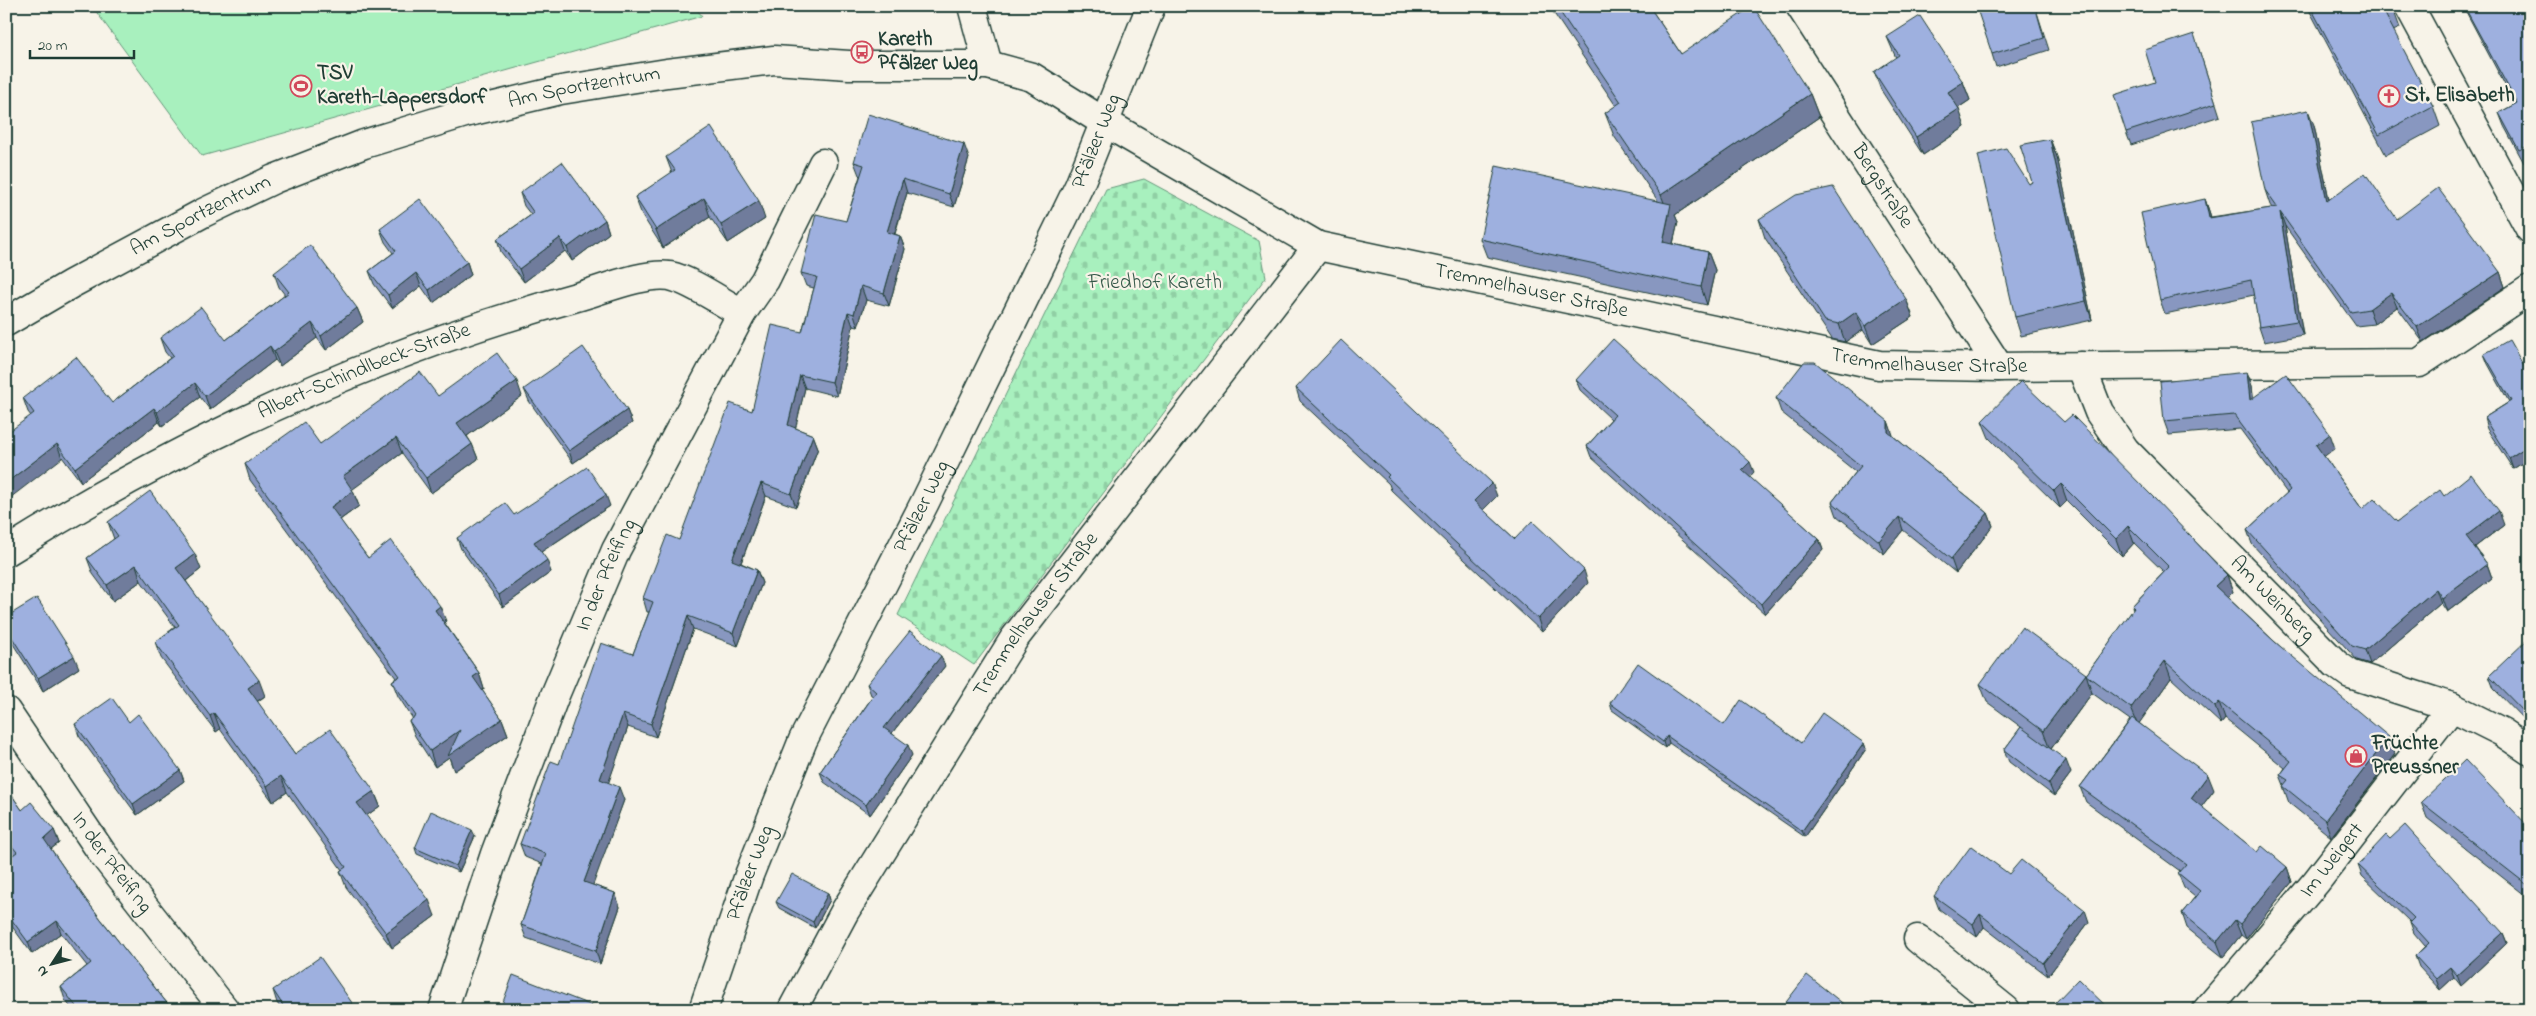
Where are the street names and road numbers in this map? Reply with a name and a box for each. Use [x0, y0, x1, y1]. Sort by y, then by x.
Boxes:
street label: Am Sportzentrum [505, 59, 662, 117]
street label: Pfälzer Weg [1064, 89, 1131, 193]
street label: Bergstraße [1843, 137, 1921, 235]
street label: Am Sportzentrum [125, 168, 276, 264]
street label: Tremmelhauser Straße [1432, 256, 1632, 327]
street label: Albert-Schindlbeck-Straße [253, 315, 475, 428]
street label: Tremmelhauser Straße [1828, 340, 2028, 382]
street label: Pfälzer Weg [886, 455, 960, 558]
street label: In der Pfeifing [568, 513, 647, 636]
street label: Tremmelhauser Straße [966, 526, 1107, 703]
street label: Am Weinberg [2223, 549, 2322, 651]
street label: In der Pfeifing [63, 806, 159, 922]
street label: Im Weigert [2293, 817, 2371, 905]
street label: Pfälzer Weg [719, 821, 784, 925]

